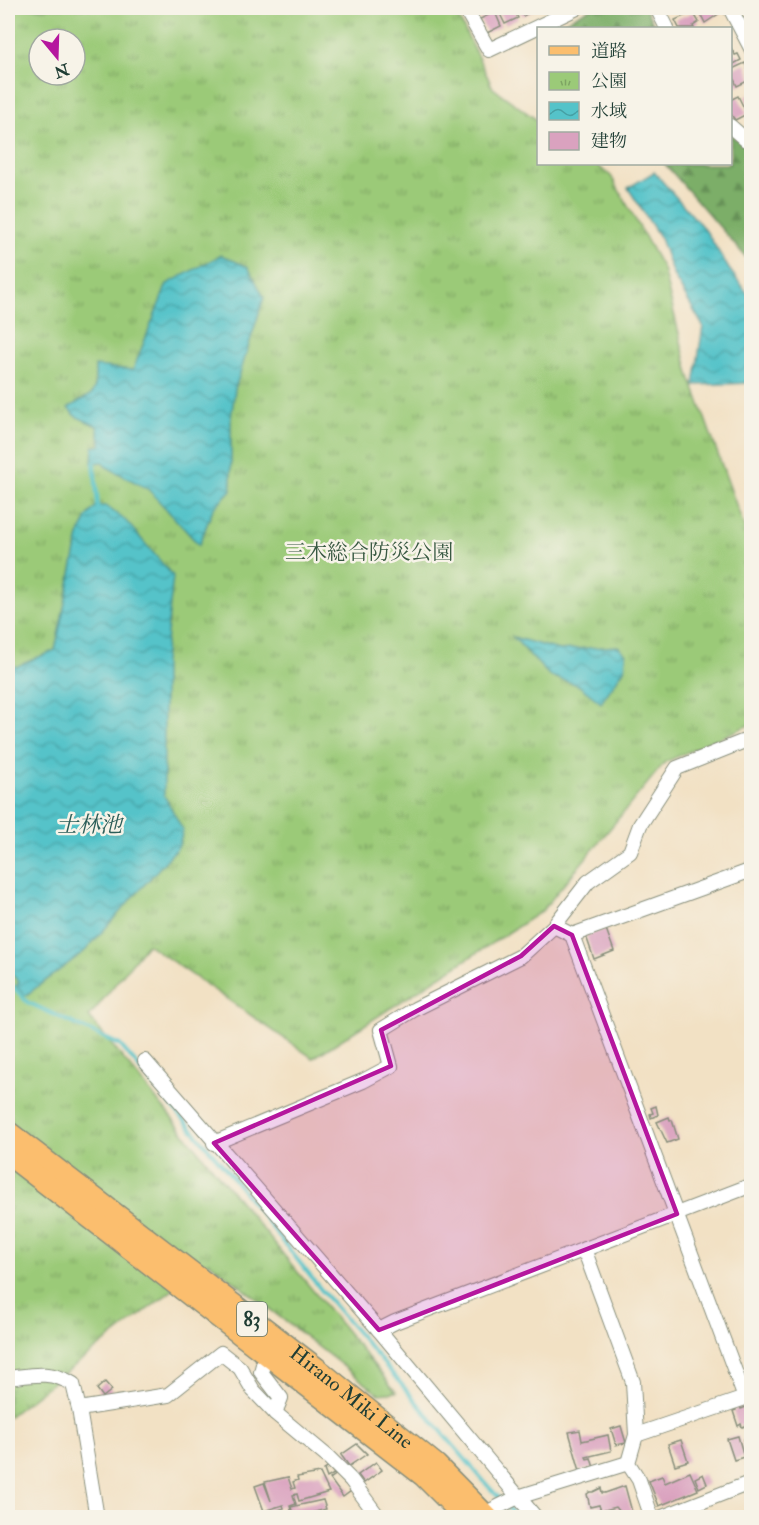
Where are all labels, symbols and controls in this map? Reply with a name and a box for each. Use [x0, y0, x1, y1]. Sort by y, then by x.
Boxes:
north arrow [27, 27, 87, 87]
legend [537, 27, 732, 165]
text: 道路 [591, 40, 627, 63]
text: N [51, 58, 73, 82]
text: 公園 [591, 70, 627, 93]
text: 水域 [591, 100, 627, 123]
text: 建物 [591, 130, 627, 153]
park label: 三木総合防災公園 [285, 539, 453, 566]
water label: 士林池 [56, 811, 125, 839]
road number: 83 [237, 1302, 267, 1336]
street label: Hirano Miki Line [284, 1340, 419, 1455]

